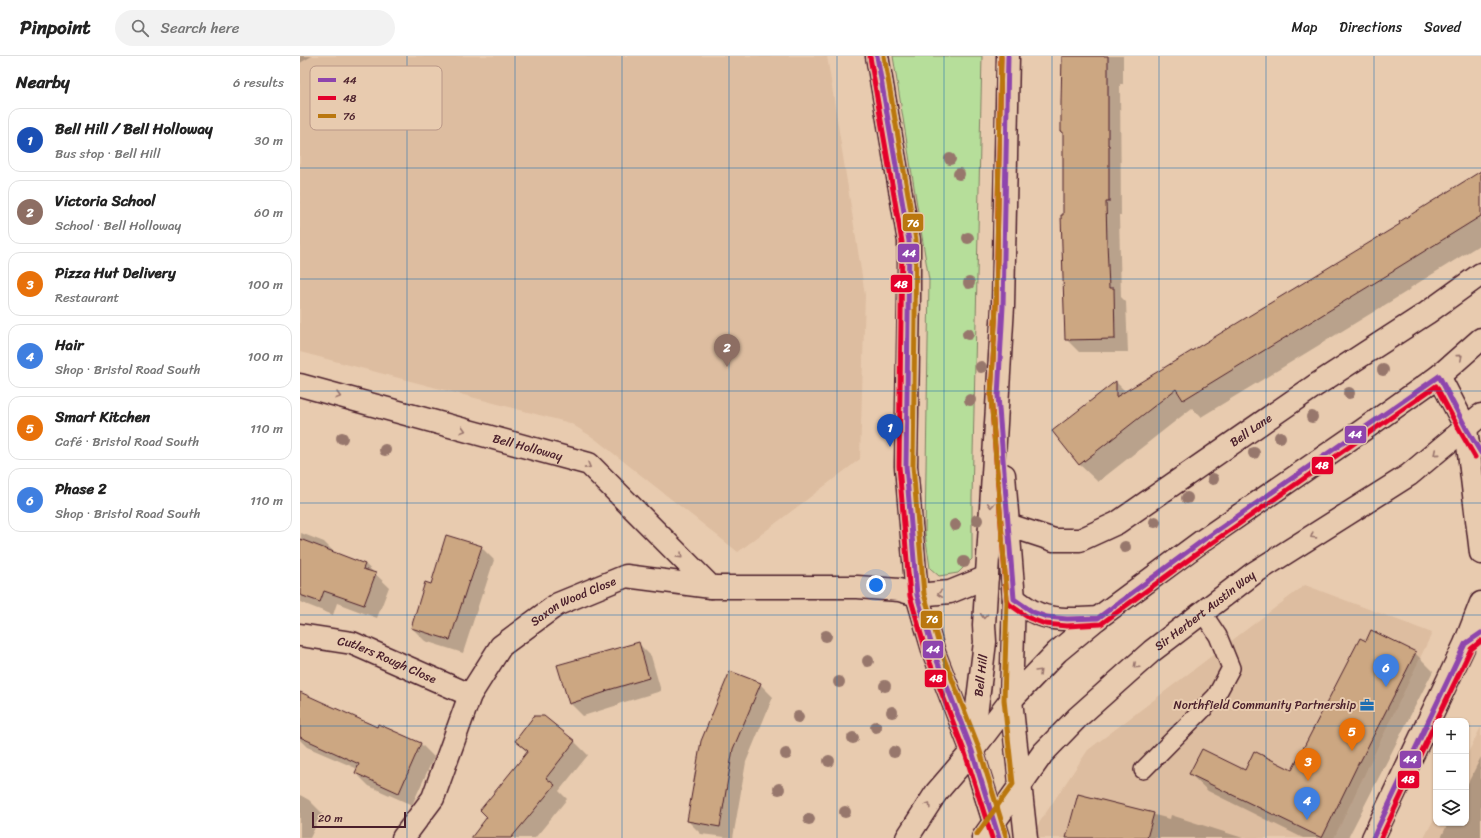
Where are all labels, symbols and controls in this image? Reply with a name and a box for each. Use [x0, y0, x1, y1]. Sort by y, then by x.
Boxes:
search box [115, 10, 395, 46]
text: Pinpoint [20, 11, 91, 44]
text: Search here [161, 15, 240, 41]
text: Map [1291, 15, 1317, 40]
text: Directions [1339, 15, 1402, 40]
text: Saved [1424, 15, 1461, 40]
icon: search [129, 17, 151, 39]
legend [310, 66, 442, 130]
text: Nearby [16, 67, 70, 97]
text: 6 results [233, 71, 284, 94]
text: 44 [343, 71, 357, 90]
text: 48 [343, 89, 357, 108]
text: 76 [343, 107, 356, 126]
text: Bell Hill / Bell Holloway [55, 116, 213, 142]
text: 1 [27, 129, 33, 152]
text: 30 m [254, 129, 283, 152]
text: Bus stop · Bell Hill [55, 142, 160, 165]
text: Victoria School [55, 188, 156, 214]
text: 2 [26, 201, 34, 224]
text: 60 m [254, 201, 283, 224]
line badge: 76 [902, 213, 924, 232]
text: School · Bell Holloway [55, 214, 181, 237]
text: 76 [907, 214, 919, 233]
line badge: 44 [897, 243, 920, 263]
text: 44 [901, 244, 916, 263]
text: Pizza Hut Delivery [55, 260, 176, 286]
text: 3 [26, 273, 34, 296]
text: 100 m [248, 273, 283, 296]
line badge: 48 [890, 274, 913, 293]
text: 48 [893, 275, 908, 294]
text: Restaurant [55, 286, 119, 309]
text: Hair [55, 332, 83, 358]
pin: 2 [714, 334, 740, 367]
text: 4 [26, 345, 34, 368]
text: 100 m [248, 345, 283, 368]
one-way arrow [1455, 355, 1463, 362]
text: Shop · Bristol Road South [55, 358, 201, 381]
one-way arrow [334, 391, 341, 400]
text: Smart Kitchen [55, 404, 150, 430]
street label: Bell Lane [1225, 407, 1277, 453]
pin: 1 [877, 414, 903, 447]
text: 5 [26, 417, 34, 440]
text: 110 m [250, 417, 283, 440]
one-way arrow [459, 425, 466, 434]
line badge: 44 [1344, 425, 1367, 444]
text: 44 [1347, 425, 1362, 444]
street label: Bell Holloway [490, 427, 566, 468]
text: Café · Bristol Road South [55, 430, 199, 453]
one-way arrow [1433, 448, 1440, 455]
line badge: 48 [1311, 456, 1334, 475]
text: 48 [1314, 456, 1329, 475]
one-way arrow [584, 461, 591, 468]
text: Phase 2 [55, 476, 107, 502]
text: 6 [26, 489, 34, 512]
text: 110 m [250, 489, 283, 512]
text: Shop · Bristol Road South [55, 502, 201, 525]
one-way arrow [987, 502, 996, 508]
one-way arrow [1310, 531, 1317, 539]
one-way arrow [675, 551, 683, 559]
street label: Sir Herbert Austin Way [1149, 564, 1261, 657]
street label: Saxon Wood Close [525, 570, 620, 632]
your location [866, 575, 886, 595]
one-way arrow [936, 589, 943, 598]
line badge: 76 [920, 610, 943, 629]
text: 76 [926, 610, 938, 629]
one-way arrow [980, 613, 989, 619]
street label: Cutlers Rough Close [336, 630, 440, 690]
line badge: 44 [922, 640, 944, 659]
text: 44 [925, 640, 940, 659]
street label: Bell Hill [967, 653, 994, 698]
pin: 6 [1373, 654, 1399, 687]
one-way arrow [1133, 661, 1140, 668]
line badge: 48 [924, 669, 947, 688]
text: 48 [928, 669, 943, 688]
one-way arrow [1034, 669, 1042, 677]
place label: Northfield Community Partnership [1173, 694, 1357, 716]
office icon: Northfield Community Partnership [1359, 697, 1375, 713]
pin: 5 [1339, 718, 1365, 751]
map controls [1433, 718, 1469, 826]
button: + [1433, 718, 1469, 754]
pin: 3 [1295, 748, 1321, 781]
line badge: 44 [1399, 750, 1422, 769]
text: 44 [1402, 750, 1417, 769]
button: − [1433, 754, 1469, 790]
line badge: 48 [1397, 770, 1420, 789]
text: 48 [1400, 770, 1415, 789]
pin: 4 [1294, 787, 1320, 820]
button: layers [1433, 790, 1469, 826]
one-way arrow [923, 802, 931, 809]
text: 20 m [318, 809, 343, 828]
scale bar [312, 810, 406, 829]

